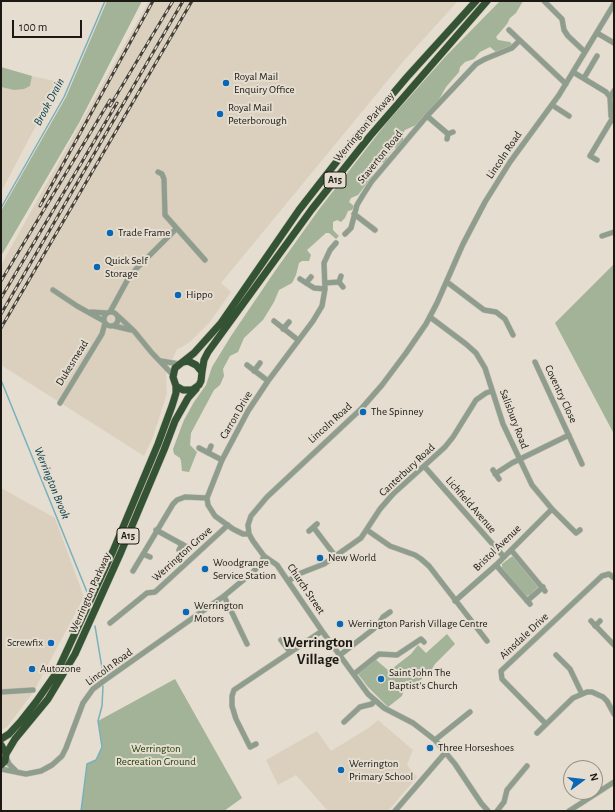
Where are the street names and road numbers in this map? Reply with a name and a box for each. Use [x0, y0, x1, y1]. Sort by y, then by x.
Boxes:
street label: Werrington Parkway [331, 89, 397, 165]
street label: Staverton Road [354, 128, 406, 186]
street label: Lincoln Road [483, 129, 525, 181]
road number: A15 [324, 172, 346, 188]
street label: Dukesmead [53, 338, 91, 388]
street label: Coventry Close [542, 363, 580, 425]
street label: Salisbury Road [497, 387, 531, 451]
street label: Carron Drive [217, 389, 255, 441]
street label: Lincoln Road [305, 400, 355, 446]
street label: Canterbury Road [376, 441, 438, 499]
street label: Lichfield Avenue [443, 474, 499, 536]
street label: Bristol Avenue [470, 522, 524, 574]
street label: Werrington Grove [149, 524, 215, 584]
road number: A15 [117, 528, 139, 544]
street label: Werrington Parkway [66, 550, 114, 636]
street label: Church Street [284, 561, 328, 617]
street label: Ainsdale Drive [497, 610, 551, 662]
street label: Lincoln Road [83, 646, 135, 688]

